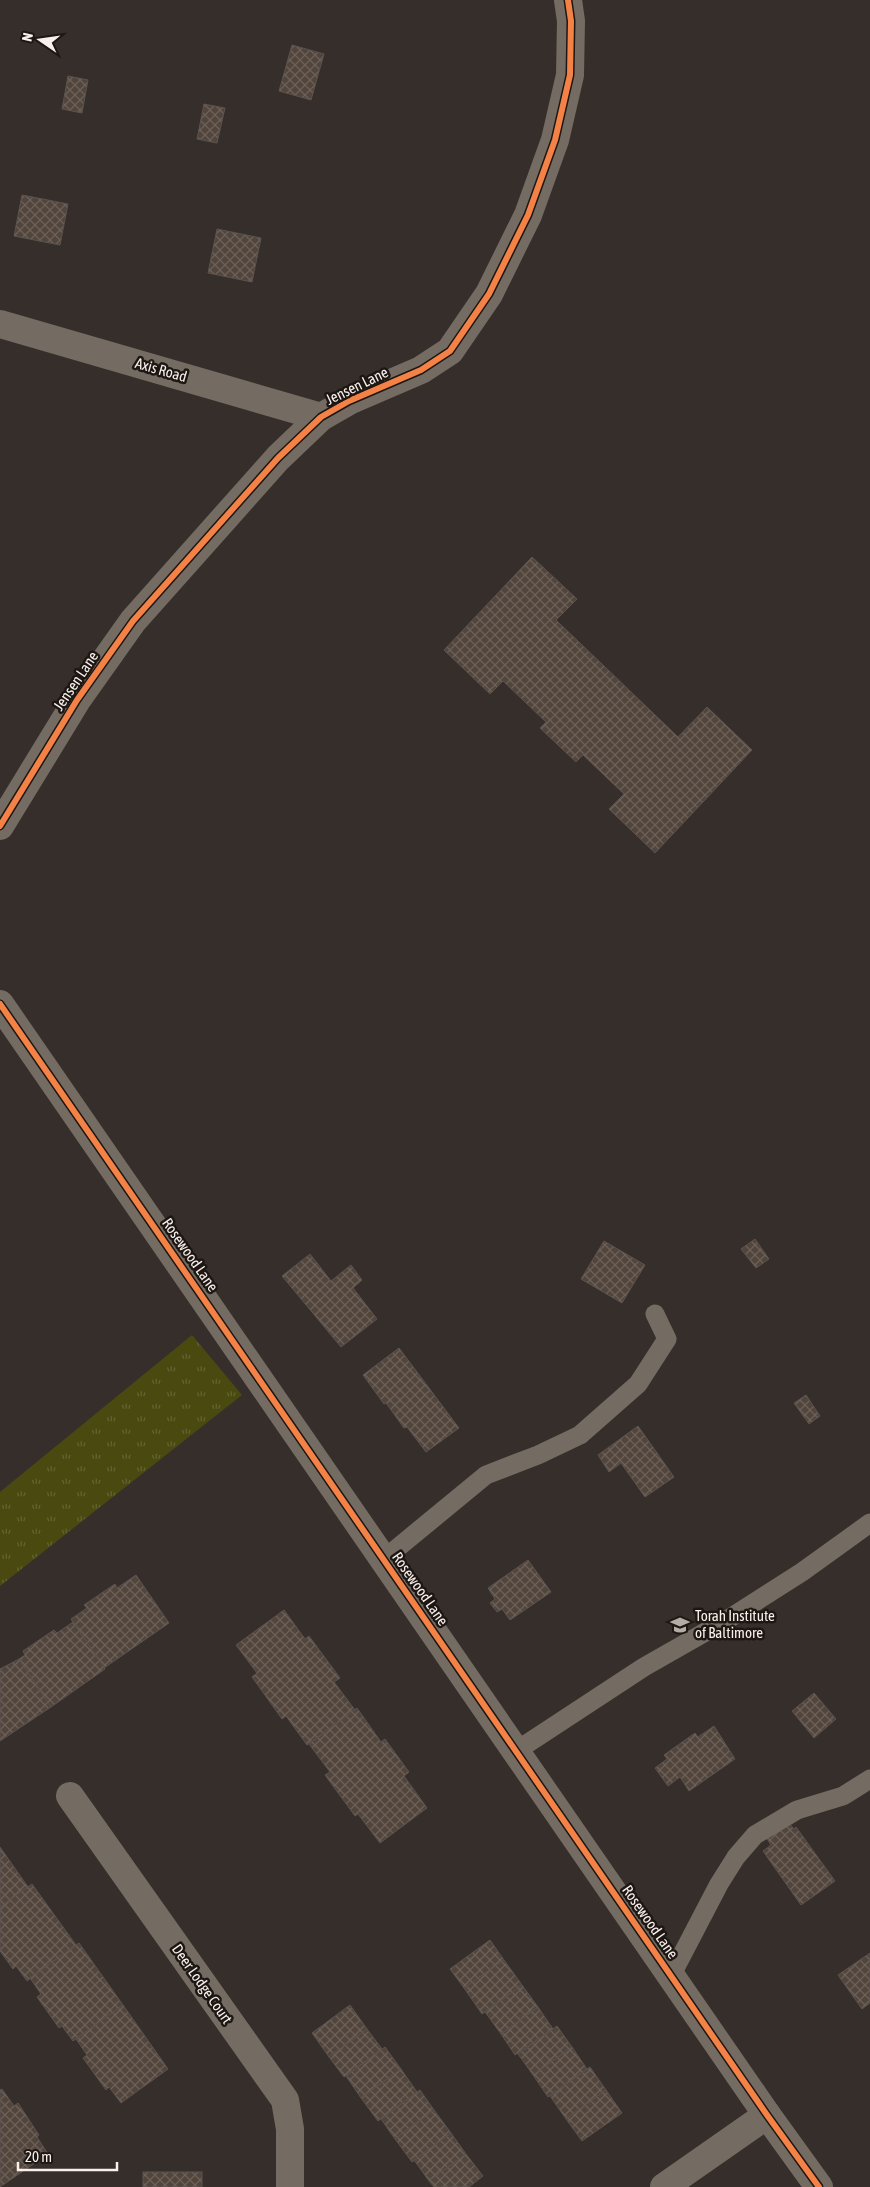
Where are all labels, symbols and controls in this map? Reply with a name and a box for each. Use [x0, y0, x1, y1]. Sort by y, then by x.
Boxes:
north arrow [15, 15, 65, 65]
text: N [19, 31, 36, 43]
street label: Axis Road [133, 354, 189, 385]
street label: Jensen Lane [323, 363, 391, 408]
street label: Jensen Lane [50, 648, 102, 713]
street label: Rosewood Lane [159, 1215, 222, 1295]
street label: Rosewood Lane [389, 1549, 452, 1629]
place label: Torah Institute of Baltimore [695, 1607, 775, 1641]
school or university icon: Torah Institute of Baltimore [669, 1614, 691, 1636]
street label: Rosewood Lane [619, 1882, 682, 1962]
street label: Deer Lodge Court [169, 1941, 236, 2027]
scale bar [18, 2140, 116, 2172]
text: 20 m [25, 2148, 52, 2165]

